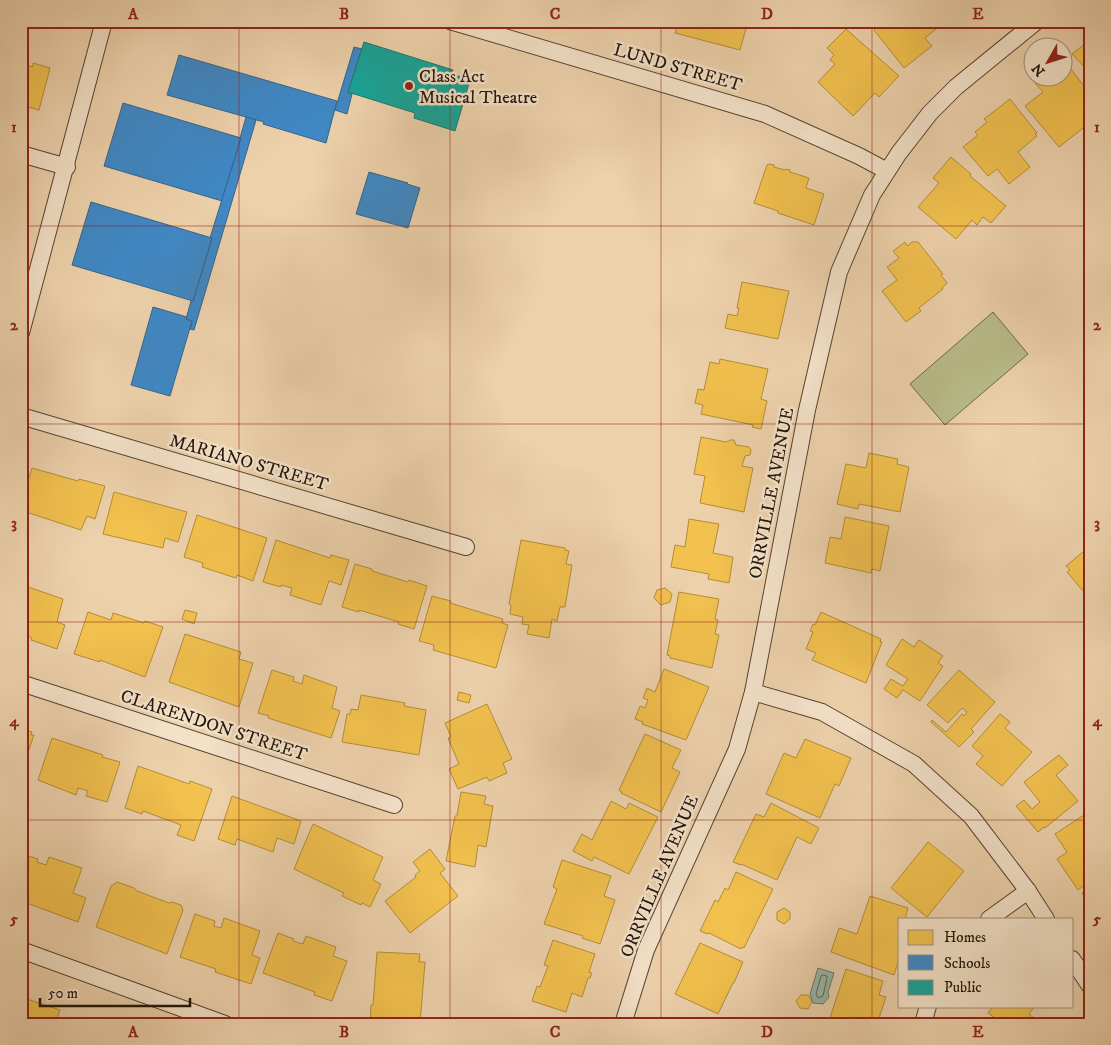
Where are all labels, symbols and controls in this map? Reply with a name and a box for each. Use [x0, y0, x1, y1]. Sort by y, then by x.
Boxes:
text: A [127, 4, 139, 24]
text: B [339, 4, 349, 24]
text: C [550, 4, 560, 24]
text: D [761, 4, 773, 24]
text: E [972, 4, 984, 24]
north arrow [1024, 38, 1074, 88]
street label: LUND STREET [611, 39, 745, 97]
text: N [1028, 59, 1049, 80]
place label: Class Act Musical Theatre [419, 66, 537, 109]
marker: Class Act Musical Theatre [403, 80, 415, 92]
text: 1 [11, 117, 17, 137]
text: 1 [1094, 117, 1100, 137]
text: 2 [10, 315, 19, 335]
text: 2 [1093, 315, 1102, 335]
street label: ORRVILLE AVENUE [745, 405, 799, 581]
street label: MARIANO STREET [167, 430, 331, 496]
text: 3 [11, 513, 17, 533]
text: 3 [1094, 513, 1100, 533]
street label: CLARENDON STREET [118, 685, 310, 767]
text: 4 [8, 711, 19, 731]
text: 4 [1091, 711, 1102, 731]
street label: ORRVILLE AVENUE [616, 792, 704, 961]
text: 5 [9, 909, 18, 929]
text: 5 [1092, 909, 1101, 929]
legend [898, 918, 1074, 1008]
text: Homes [944, 928, 986, 947]
text: Schools [944, 954, 990, 973]
scale bar [40, 975, 190, 1007]
text: Public [944, 978, 982, 997]
text: 50 m [48, 984, 78, 1003]
text: A [127, 1022, 139, 1042]
text: B [339, 1022, 349, 1042]
text: C [550, 1022, 560, 1042]
text: D [761, 1022, 773, 1042]
text: E [972, 1022, 984, 1042]

